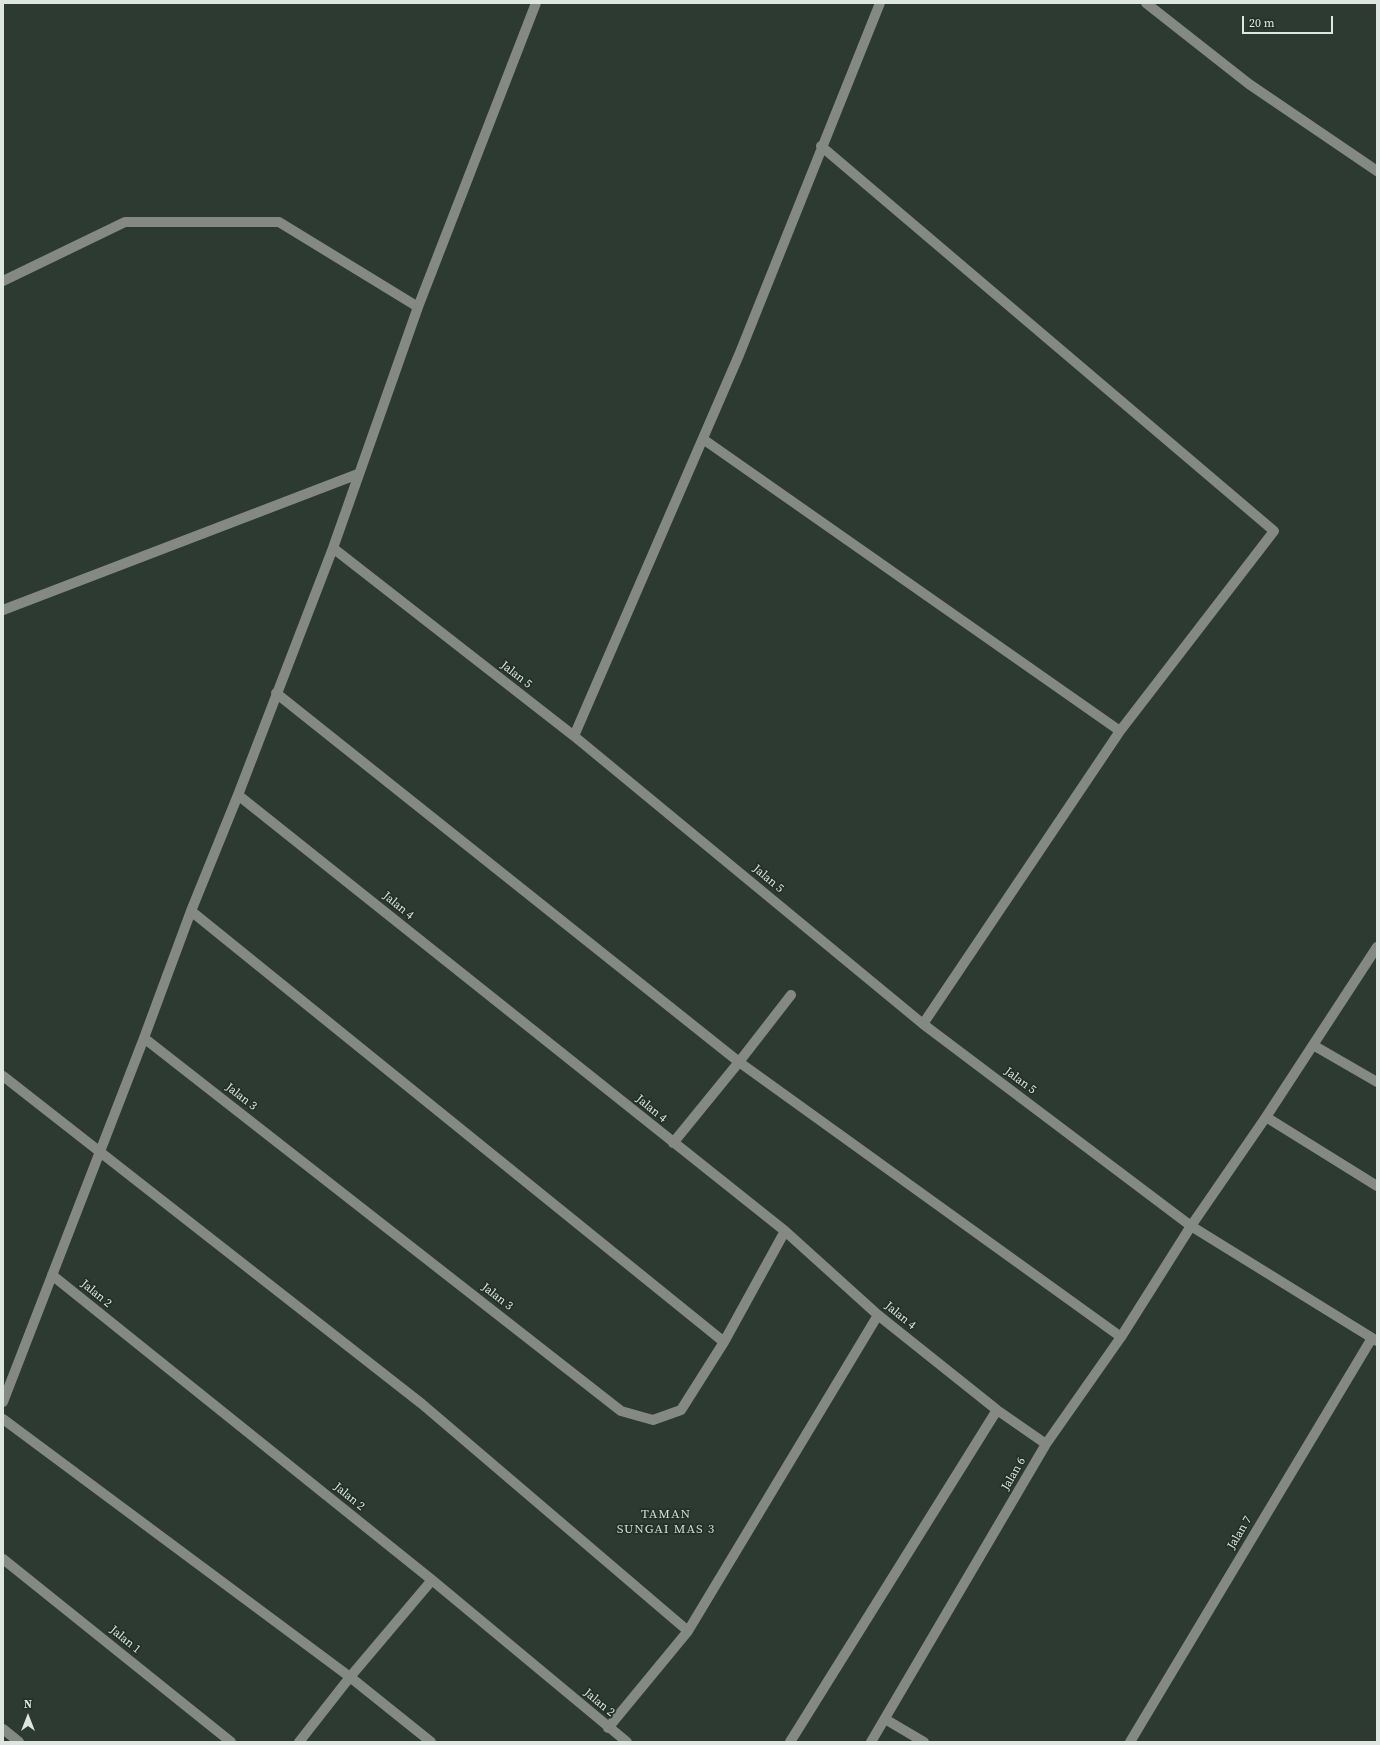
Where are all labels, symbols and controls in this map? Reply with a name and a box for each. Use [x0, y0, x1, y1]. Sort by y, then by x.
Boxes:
scale bar [1244, 8, 1335, 34]
text: 20 m [1249, 15, 1275, 31]
street label: Jalan 5 [497, 658, 535, 692]
street label: Jalan 5 [750, 862, 786, 896]
street label: Jalan 4 [380, 889, 416, 923]
street label: Jalan 5 [1001, 1064, 1039, 1098]
street label: Jalan 3 [222, 1080, 260, 1114]
street label: Jalan 4 [633, 1092, 669, 1126]
street label: Jalan 2 [78, 1277, 114, 1311]
street label: Jalan 3 [478, 1280, 516, 1314]
street label: Jalan 4 [882, 1299, 918, 1333]
street label: Jalan 6 [999, 1455, 1029, 1493]
street label: Jalan 2 [331, 1480, 367, 1514]
district label: TAMAN SUNGAI MAS 3 [617, 1507, 715, 1538]
street label: Jalan 7 [1225, 1514, 1255, 1552]
street label: Jalan 1 [107, 1623, 143, 1657]
street label: Jalan 2 [581, 1686, 617, 1720]
north arrow [8, 1697, 48, 1737]
text: N [24, 1697, 32, 1712]

